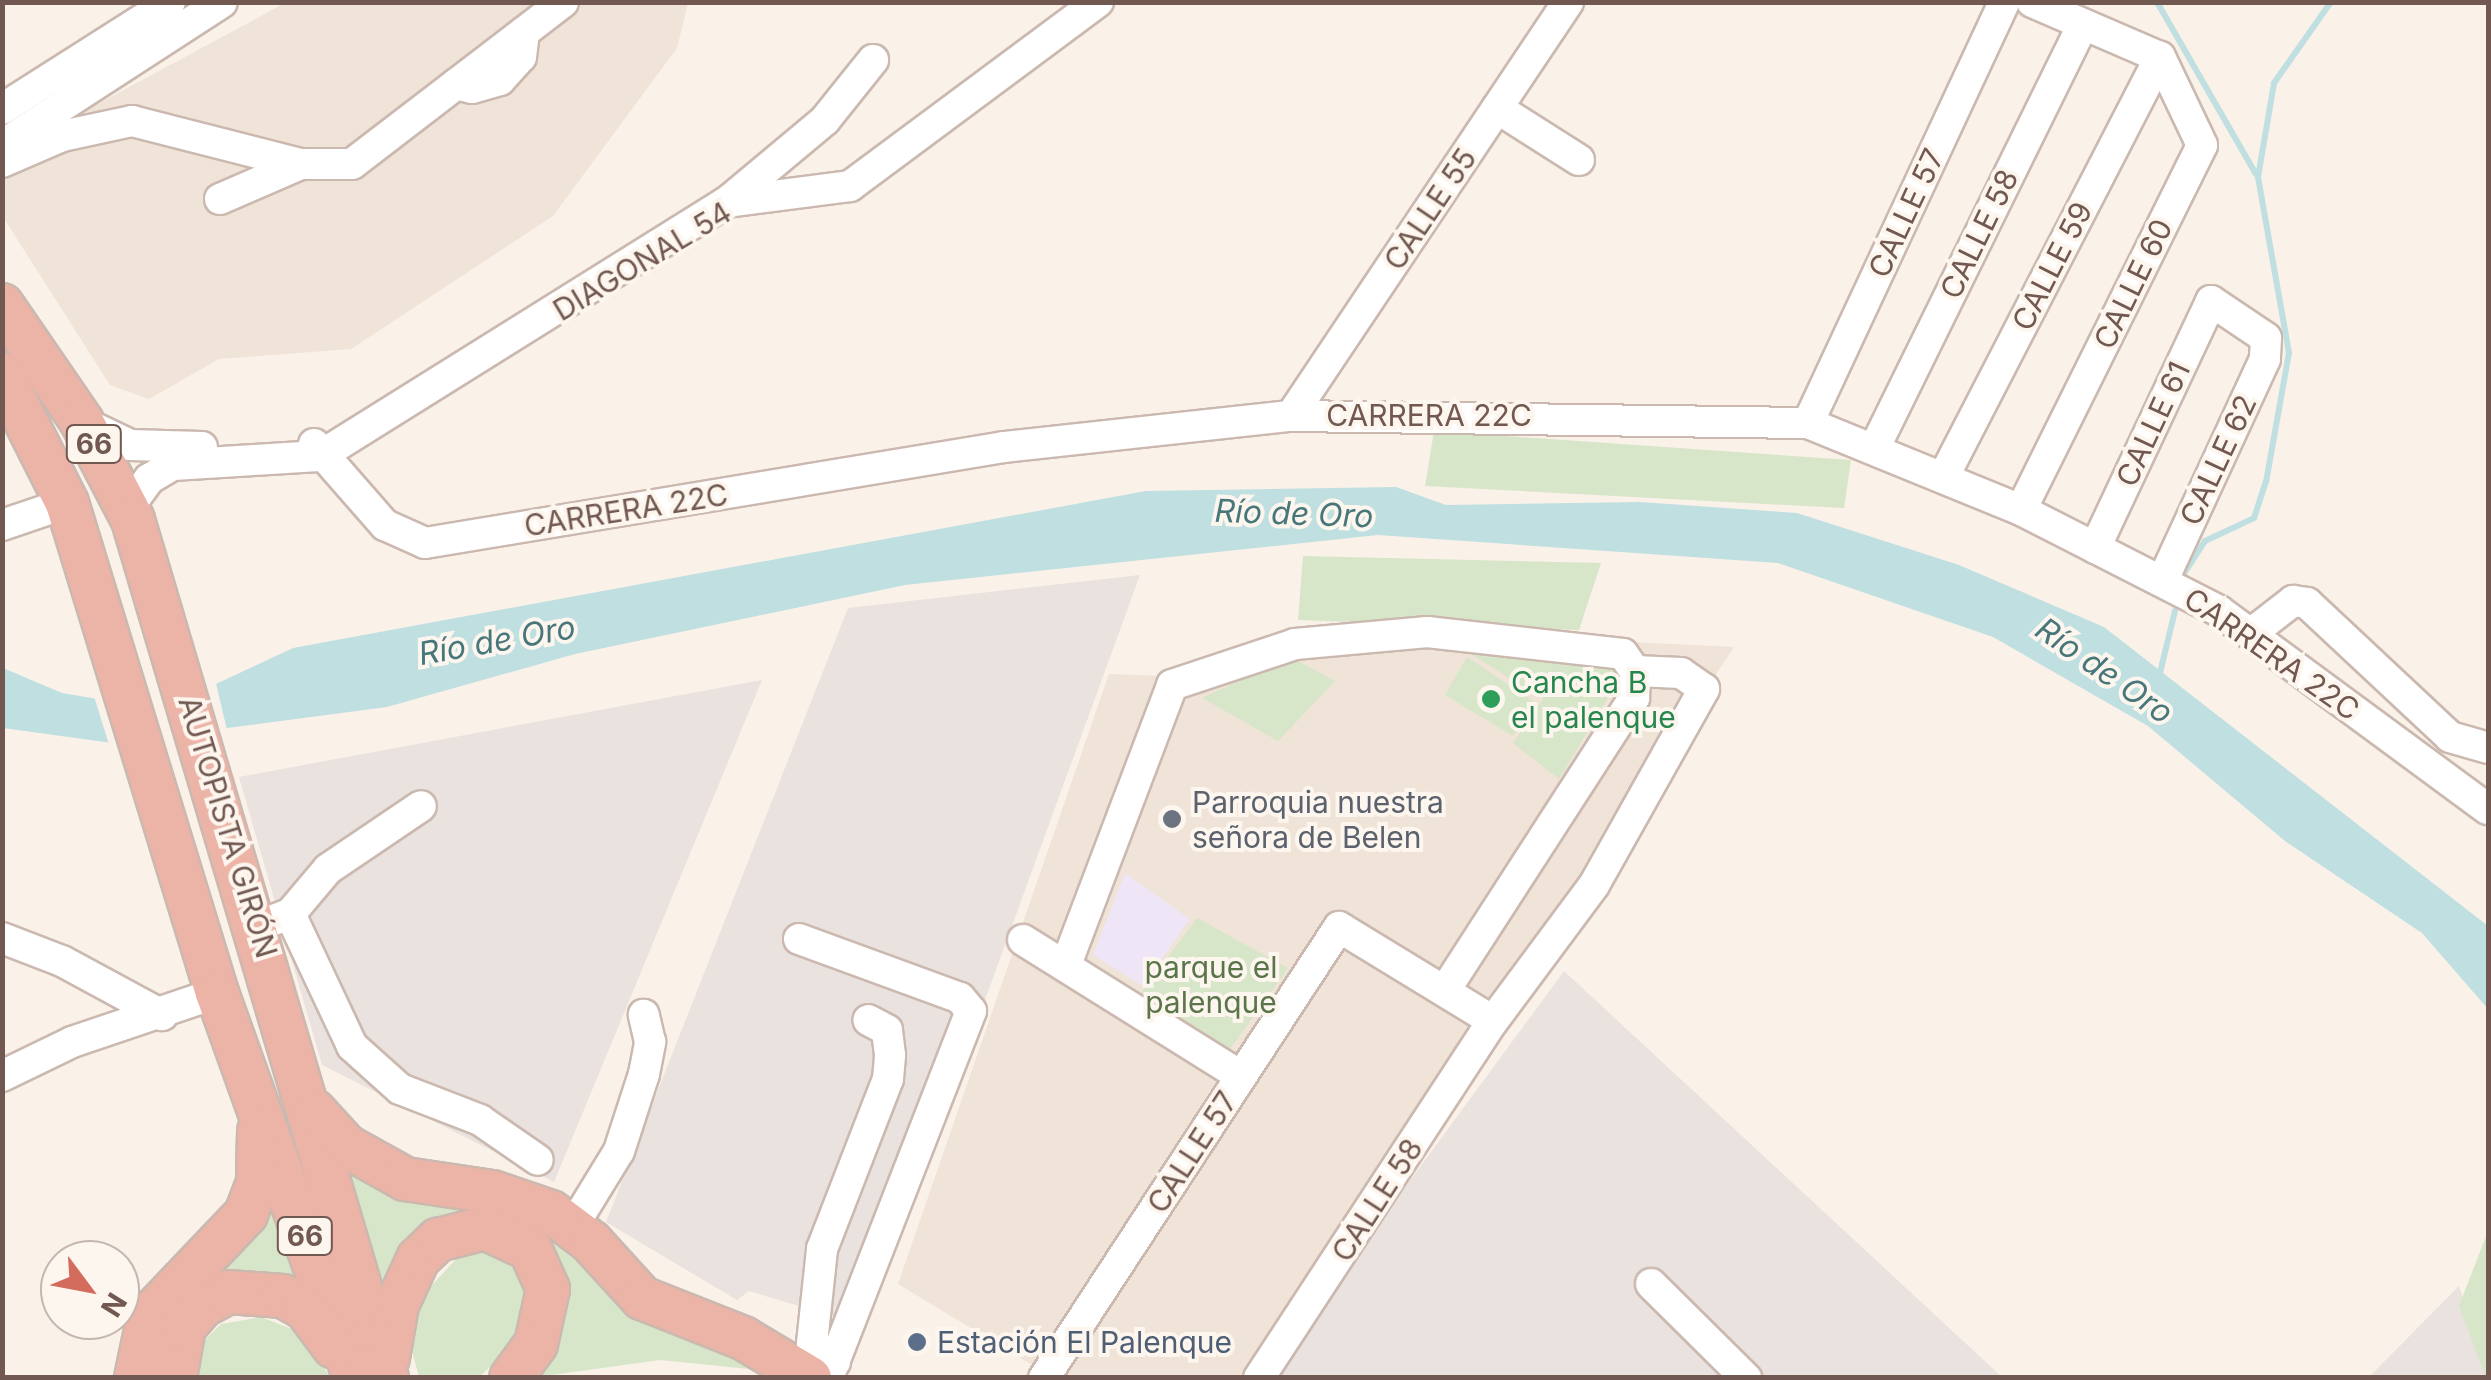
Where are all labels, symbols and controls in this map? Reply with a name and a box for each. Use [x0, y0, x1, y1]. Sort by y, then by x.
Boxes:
street label: CALLE 55 [1376, 141, 1484, 277]
street label: CALLE 57 [1861, 143, 1951, 283]
street label: CALLE 58 [1932, 164, 2026, 304]
street label: DIAGONAL 54 [547, 194, 737, 328]
street label: CALLE 59 [2004, 196, 2100, 336]
street label: CALLE 60 [2086, 213, 2180, 355]
street label: CALLE 61 [2109, 356, 2197, 492]
street label: CALLE 62 [2172, 389, 2264, 531]
street label: CARRERA 22C [1326, 397, 1532, 433]
road number: 66 [64, 421, 124, 467]
street label: CARRERA 22C [522, 476, 730, 544]
water label: Río de Oro [1214, 492, 1374, 536]
street label: CARRERA 22C [2177, 580, 2367, 728]
water label: Río de Oro [415, 608, 579, 674]
water label: Río de Oro [2028, 610, 2180, 732]
place label: Cancha B el palenque [1511, 664, 1676, 734]
marker: Cancha B el palenque [1480, 688, 1502, 710]
street label: AUTOPISTA GIRÓN [171, 692, 285, 962]
place label: Parroquia nuestra señora de Belen [1192, 784, 1444, 854]
marker: Parroquia nuestra señora de Belen [1161, 808, 1183, 830]
park label: parque el palenque [1144, 949, 1278, 1020]
street label: CALLE 57 [1139, 1084, 1245, 1220]
street label: CALLE 58 [1324, 1132, 1430, 1268]
road number: 66 [275, 1213, 335, 1259]
north arrow [40, 1240, 140, 1340]
text: N [94, 1287, 134, 1323]
place label: Estación El Palenque [937, 1324, 1232, 1360]
marker: Estación El Palenque [906, 1331, 928, 1353]

